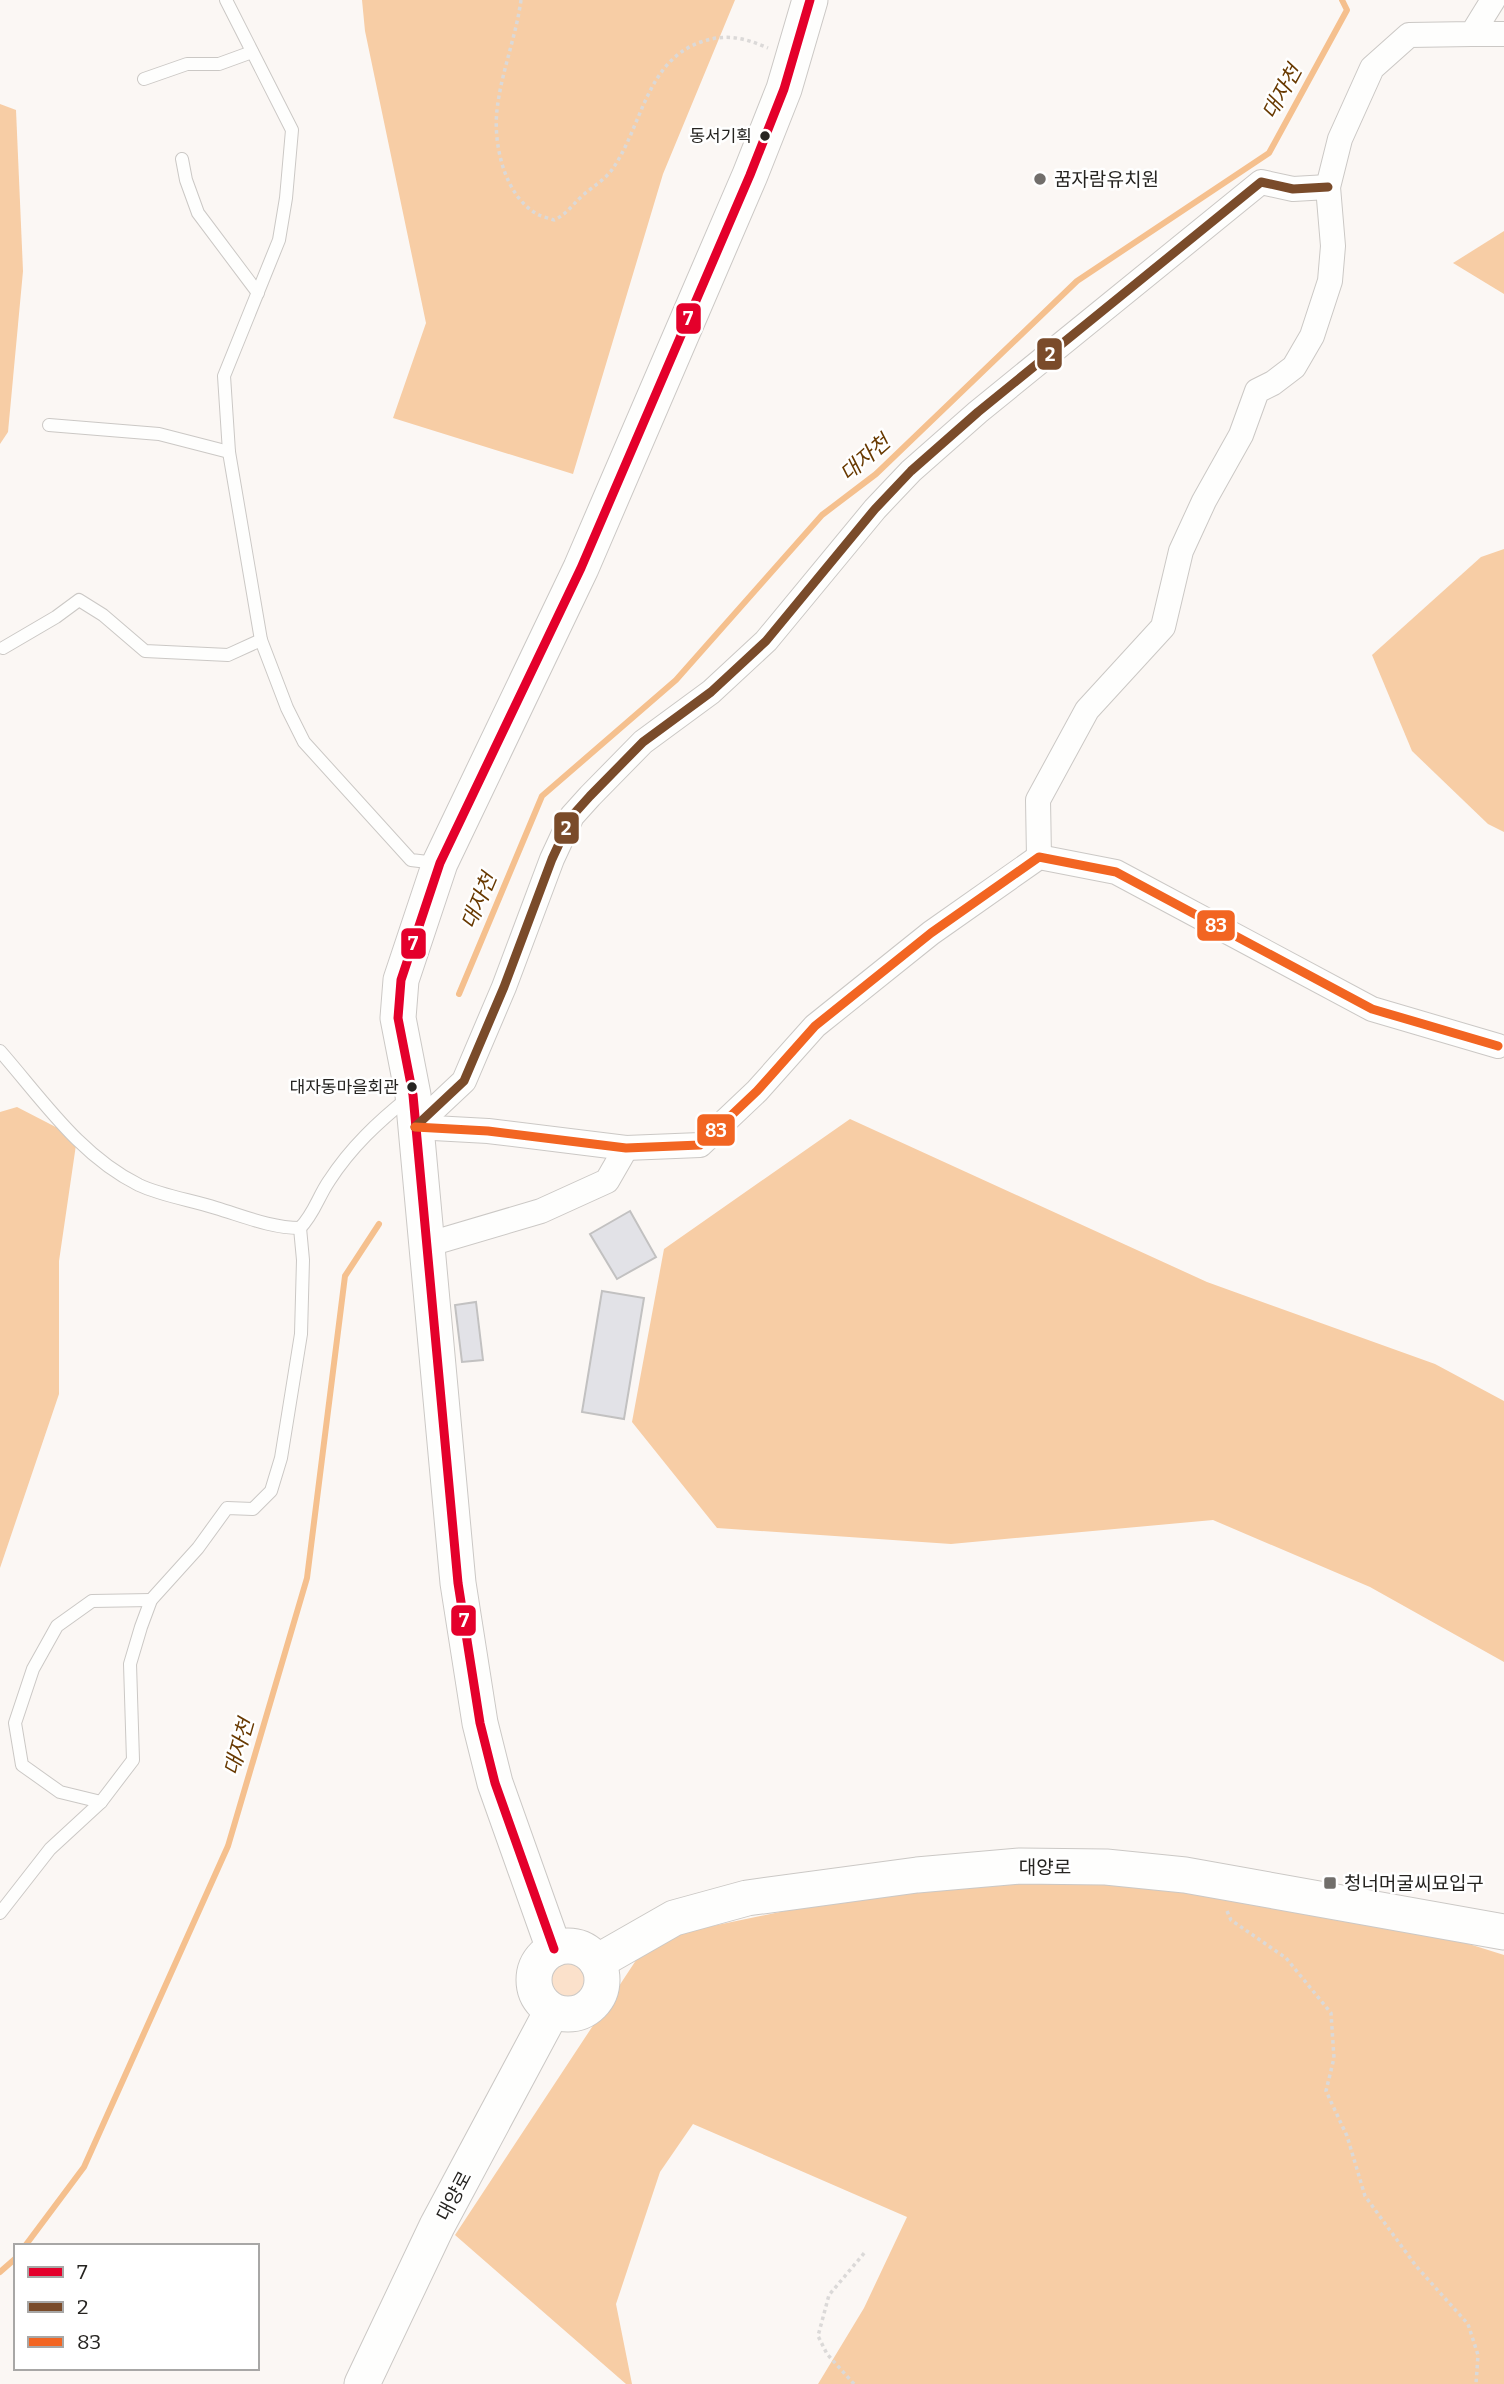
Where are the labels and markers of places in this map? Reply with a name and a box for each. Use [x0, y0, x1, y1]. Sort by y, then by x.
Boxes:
place label: 동서기획 [689, 126, 752, 147]
marker: 동서기획 [758, 129, 772, 143]
place label: 꿈자람유치원 [1054, 168, 1159, 191]
marker: 꿈자람유치원 [1032, 171, 1048, 187]
place label: 대자동마을회관 [290, 1077, 399, 1098]
marker: 대자동마을회관 [405, 1080, 419, 1094]
place label: 청너머굴씨묘입구 [1344, 1872, 1484, 1895]
marker: 청너머굴씨묘입구 [1322, 1875, 1338, 1891]

